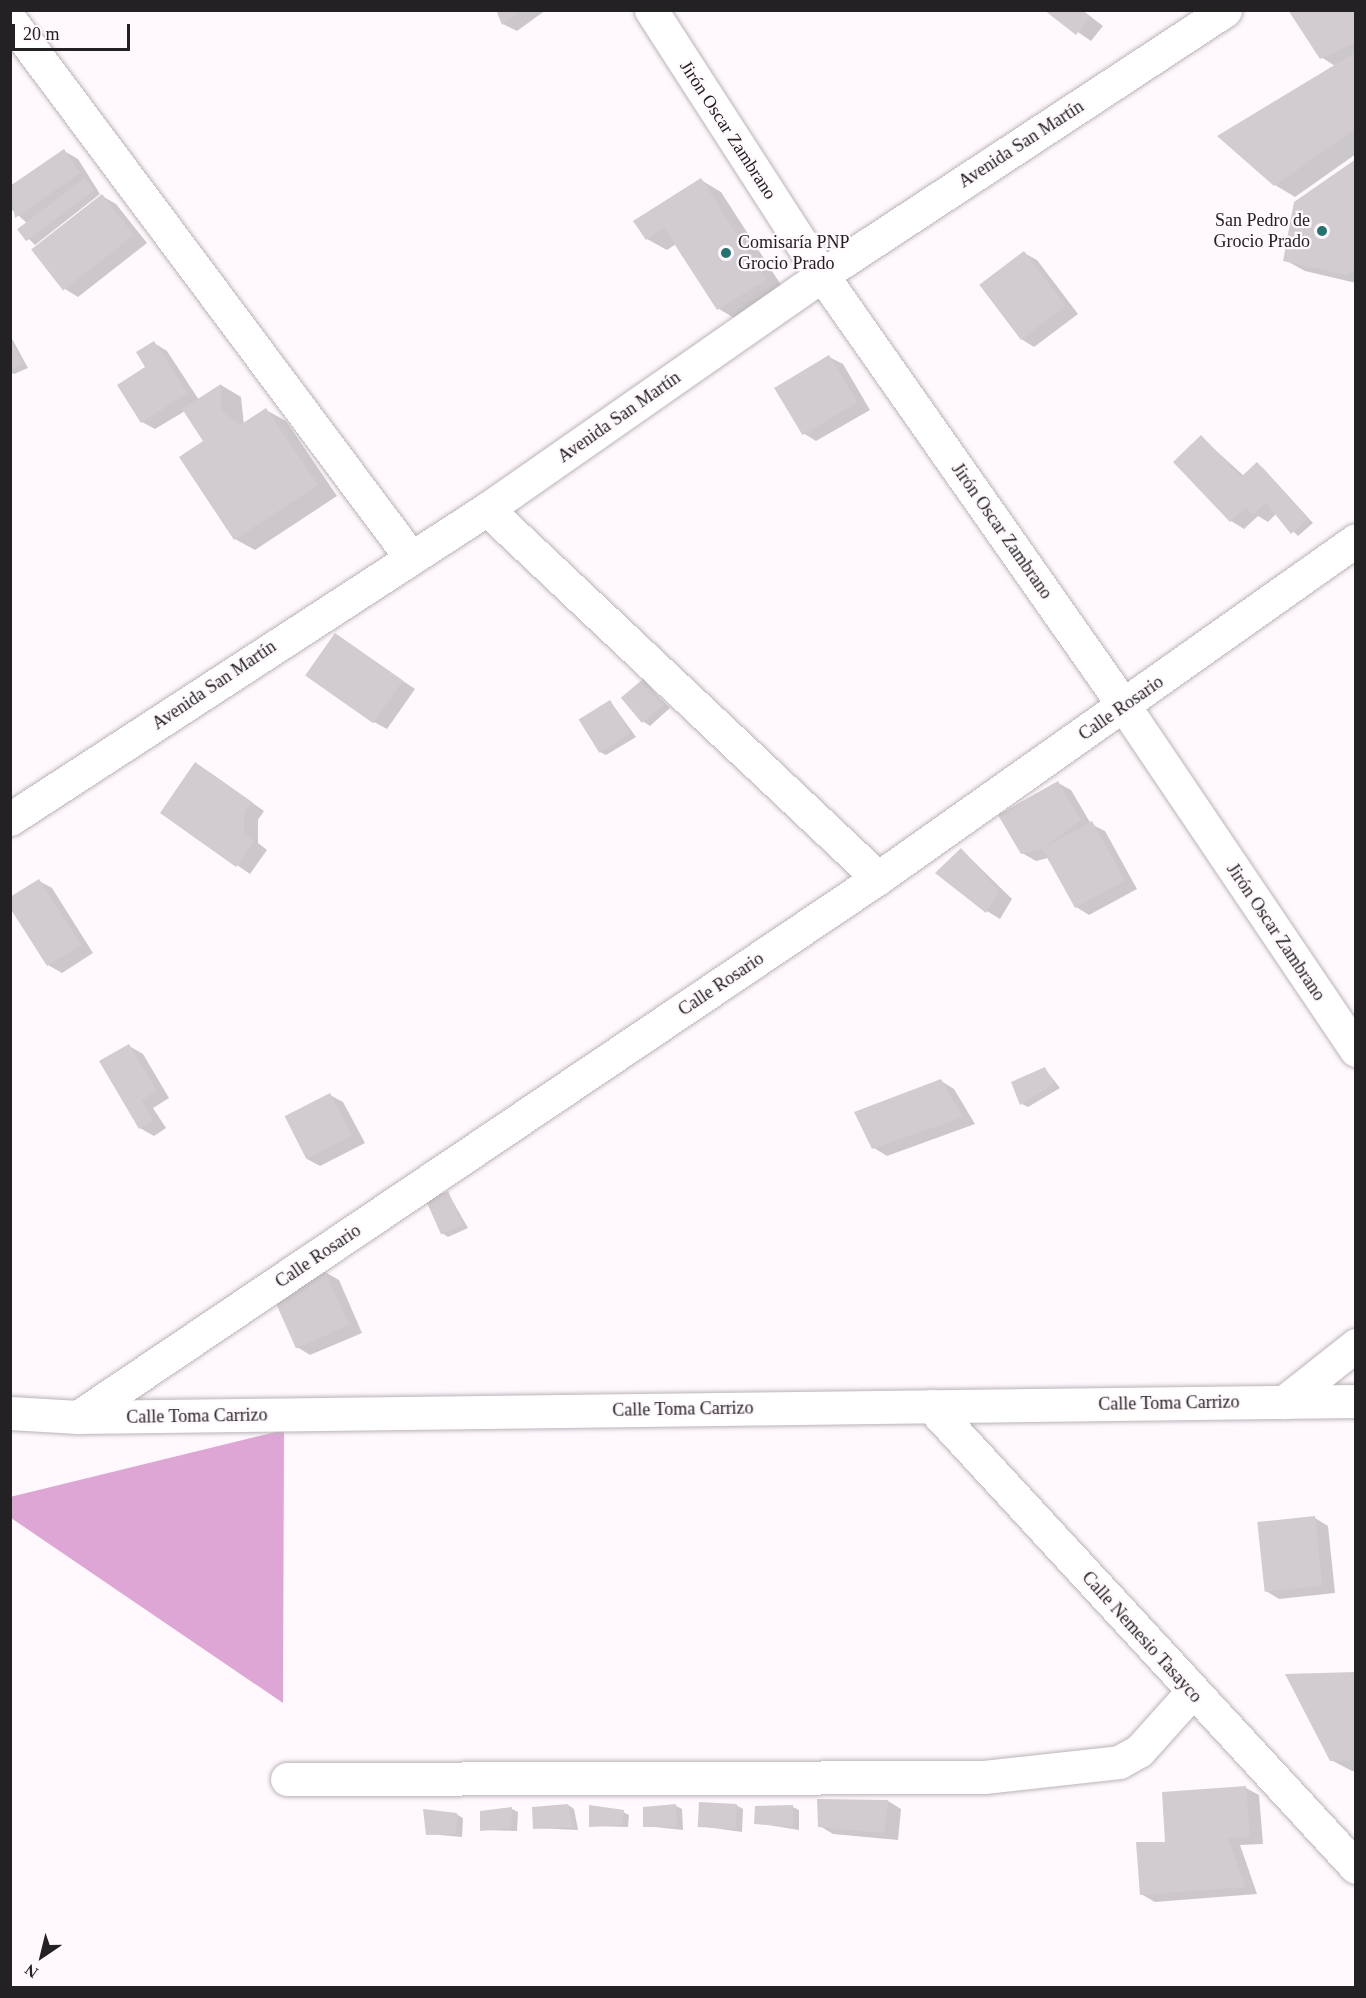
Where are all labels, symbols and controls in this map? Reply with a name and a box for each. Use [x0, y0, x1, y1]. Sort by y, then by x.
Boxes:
scale bar [15, 12, 134, 50]
text: 20 m [23, 24, 60, 44]
street label: Jirón Oscar Zambrano [675, 57, 781, 203]
street label: Avenida San Martín [954, 96, 1088, 192]
place label: San Pedro de Grocio Prado [1214, 210, 1310, 252]
marker: San Pedro de Grocio Prado [1315, 224, 1329, 238]
place label: Comisaría PNP Grocio Prado [738, 232, 850, 274]
marker: Comisaría PNP Grocio Prado [719, 246, 733, 260]
street label: Avenida San Martín [554, 367, 684, 467]
street label: Jirón Oscar Zambrano [947, 459, 1057, 603]
street label: Avenida San Martín [148, 636, 280, 734]
street label: Calle Rosario [1074, 671, 1168, 745]
street label: Jirón Oscar Zambrano [1222, 859, 1330, 1005]
street label: Calle Rosario [674, 948, 768, 1020]
street label: Calle Rosario [271, 1220, 365, 1292]
street label: Calle Toma Carrizo [1098, 1391, 1240, 1415]
street label: Calle Toma Carrizo [612, 1397, 754, 1421]
street label: Calle Toma Carrizo [126, 1404, 268, 1428]
street label: Calle Nemesio Tasayco [1077, 1567, 1207, 1707]
north arrow [12, 1926, 72, 1986]
text: N [22, 1961, 41, 1981]

